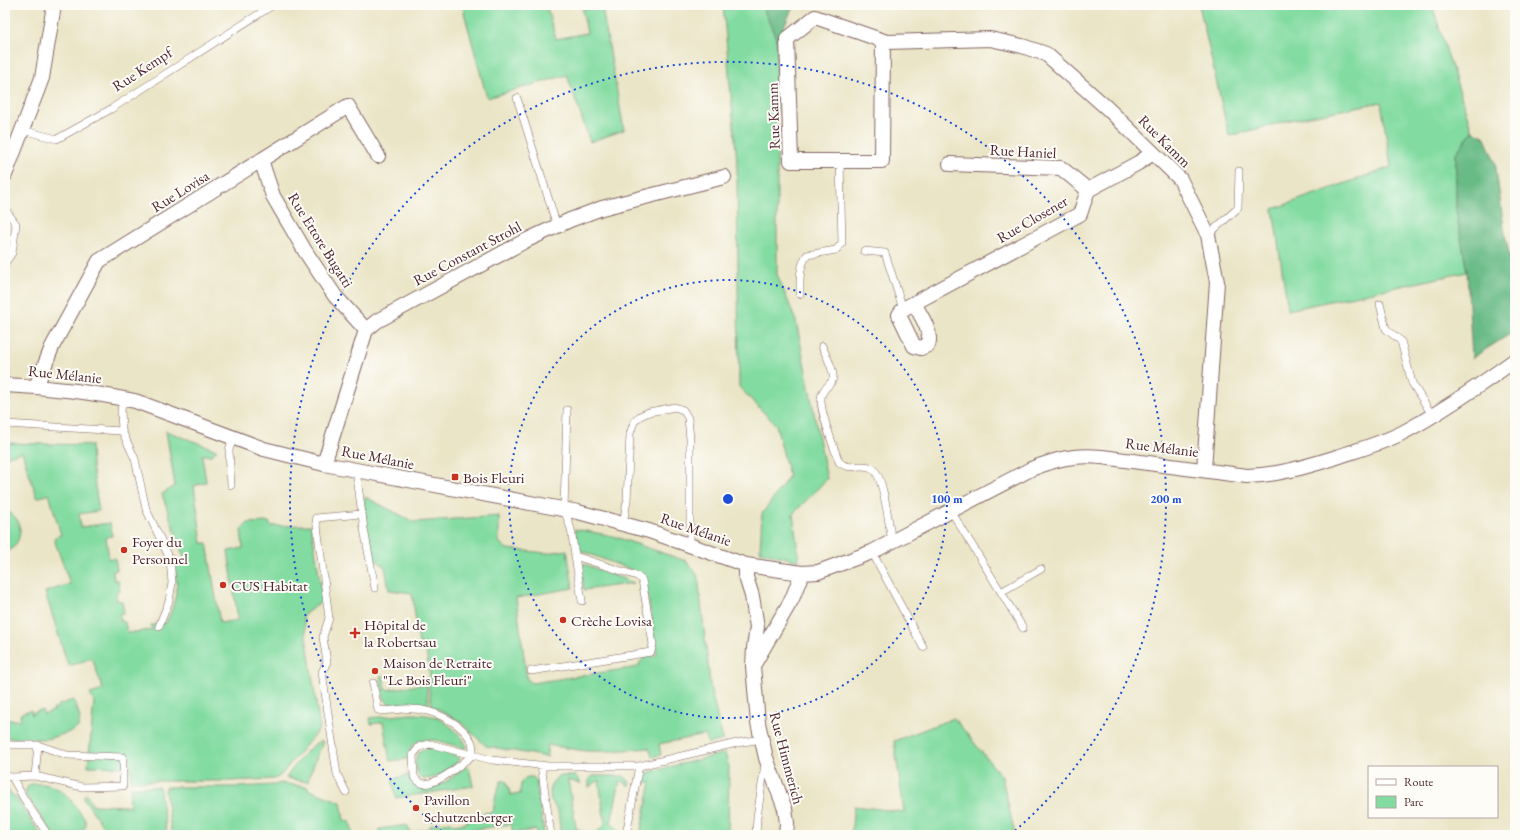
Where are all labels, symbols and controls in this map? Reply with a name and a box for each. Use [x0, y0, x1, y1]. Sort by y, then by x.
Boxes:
street label: Rue Kempf [108, 41, 177, 95]
street label: Rue Kamm [762, 82, 784, 150]
street label: Rue Kamm [1135, 111, 1196, 172]
street label: Rue Haniel [989, 140, 1057, 162]
street label: Rue Lovisa [148, 166, 212, 216]
street label: Rue Ettore Bugatti [284, 189, 358, 291]
street label: Rue Closener [993, 191, 1071, 247]
street label: Rue Constant Strohl [410, 216, 525, 290]
street label: Rue Mélanie [27, 361, 103, 387]
street label: Rue Mélanie [1124, 433, 1200, 461]
street label: Rue Mélanie [340, 441, 416, 473]
place label: Bois Fleuri [463, 468, 525, 487]
marker: Bois Fleuri [450, 472, 460, 482]
text: 100 m [931, 491, 963, 507]
text: 200 m [1150, 491, 1182, 507]
centre of rings [721, 492, 735, 506]
street label: Rue Mélanie [658, 508, 734, 550]
place label: Foyer du Personnel [132, 532, 188, 568]
marker: Foyer du Personnel [119, 545, 129, 555]
place label: CUS Habitat [231, 576, 308, 595]
marker: CUS Habitat [218, 580, 228, 590]
place label: Crèche Lovisa [571, 611, 652, 630]
place label: Hôpital de la Robertsau [364, 615, 437, 651]
marker: Crèche Lovisa [558, 615, 568, 625]
marker: Hôpital de la Robertsau [349, 627, 361, 639]
place label: Maison de Retraite "Le Bois Fleuri" [383, 653, 492, 689]
marker: Maison de Retraite "Le Bois Fleuri" [370, 666, 380, 676]
street label: Rue Himmerich [766, 710, 809, 807]
legend [1368, 766, 1498, 818]
text: Route [1404, 774, 1434, 790]
place label: Pavillon Schutzenberger [424, 790, 513, 826]
text: Parc [1404, 794, 1424, 810]
marker: Pavillon Schutzenberger [411, 803, 421, 813]

